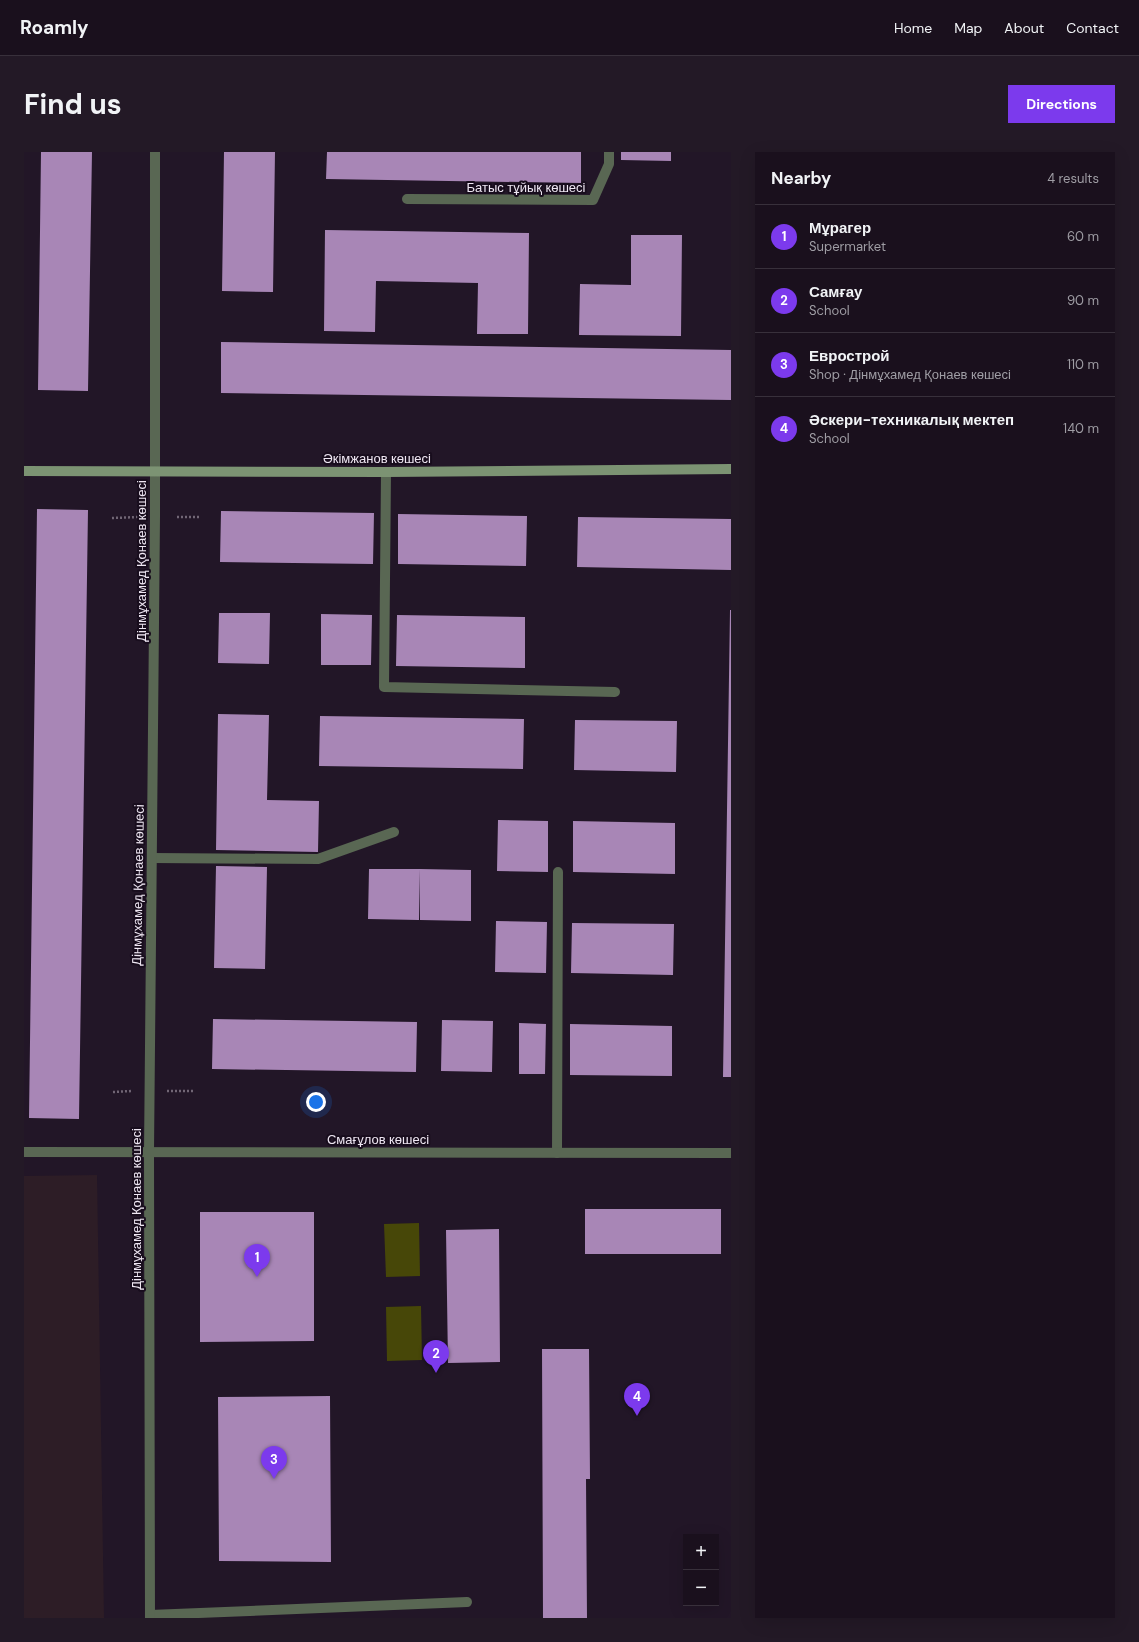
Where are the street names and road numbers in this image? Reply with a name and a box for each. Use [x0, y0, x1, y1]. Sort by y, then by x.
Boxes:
street label: Батыс тұйық көшесі [467, 179, 586, 196]
street label: Әкімжанов көшесі [323, 450, 431, 467]
street label: Дінмұхамед Қонаев көшесі [133, 480, 150, 642]
street label: Дінмұхамед Қонаев көшесі [128, 804, 148, 966]
street label: Дінмұхамед Қонаев көшесі [128, 1128, 145, 1290]
street label: Смағұлов көшесі [327, 1131, 429, 1148]

